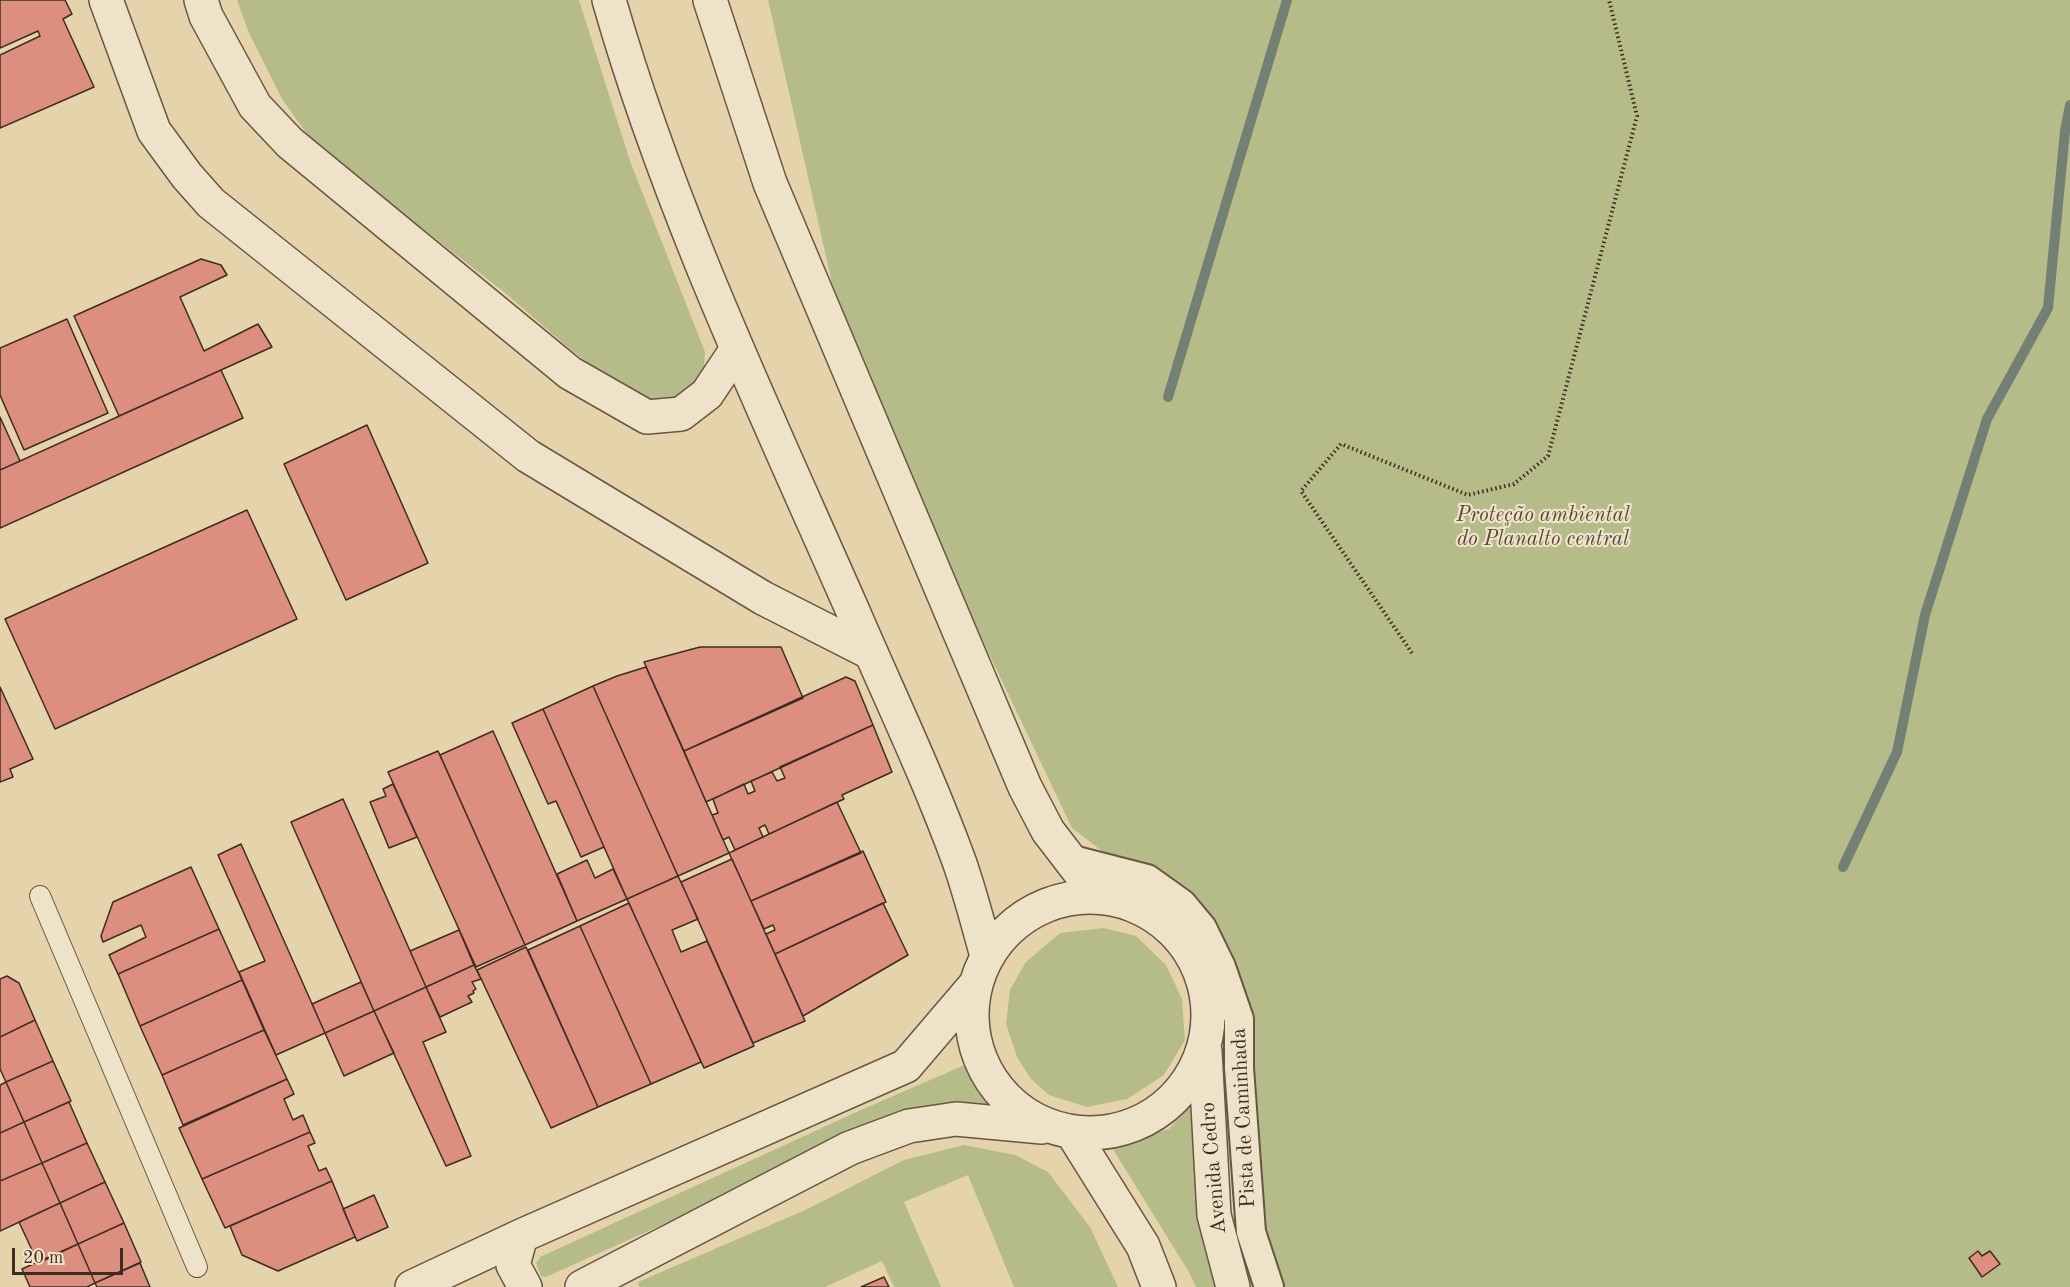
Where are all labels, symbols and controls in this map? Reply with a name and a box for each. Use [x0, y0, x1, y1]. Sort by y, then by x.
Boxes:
park label: Proteção ambiental do Planalto central [1456, 502, 1630, 552]
street label: Pista de Caminhada [1227, 1027, 1261, 1209]
street label: Avenida Cedro [1196, 1101, 1232, 1235]
scale bar [15, 1236, 126, 1274]
text: 20 m [23, 1249, 63, 1267]

